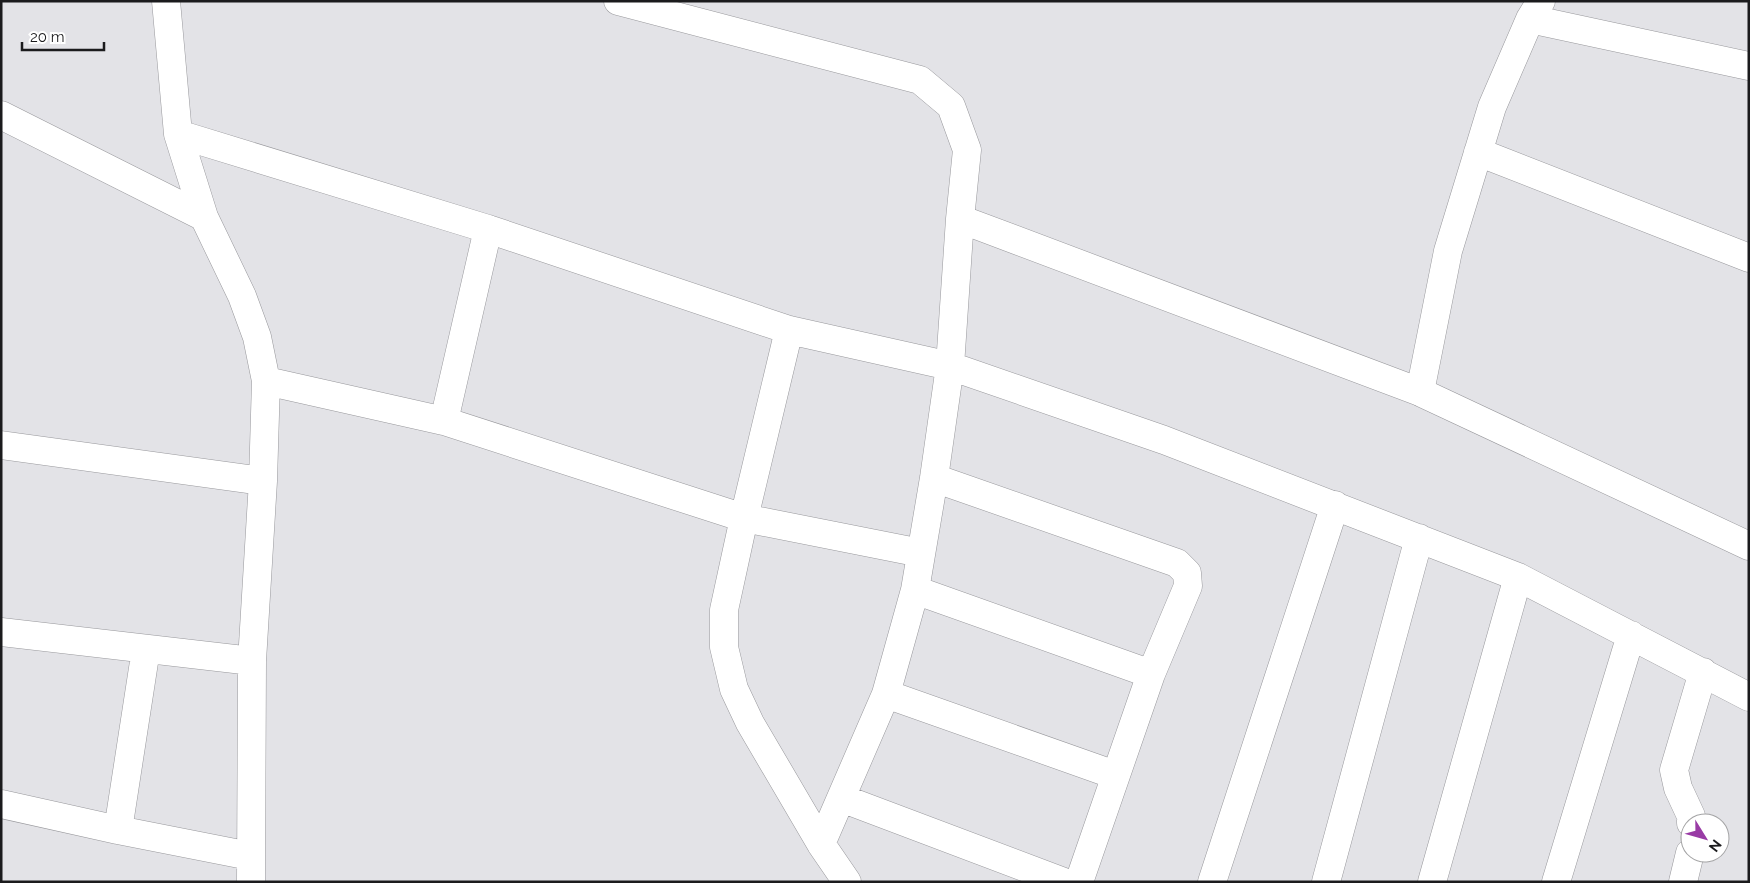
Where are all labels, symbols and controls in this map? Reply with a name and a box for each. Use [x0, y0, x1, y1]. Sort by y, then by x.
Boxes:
scale bar [22, 20, 105, 52]
text: 20 m [30, 28, 65, 46]
north arrow [1680, 813, 1730, 863]
text: N [1706, 837, 1725, 855]

